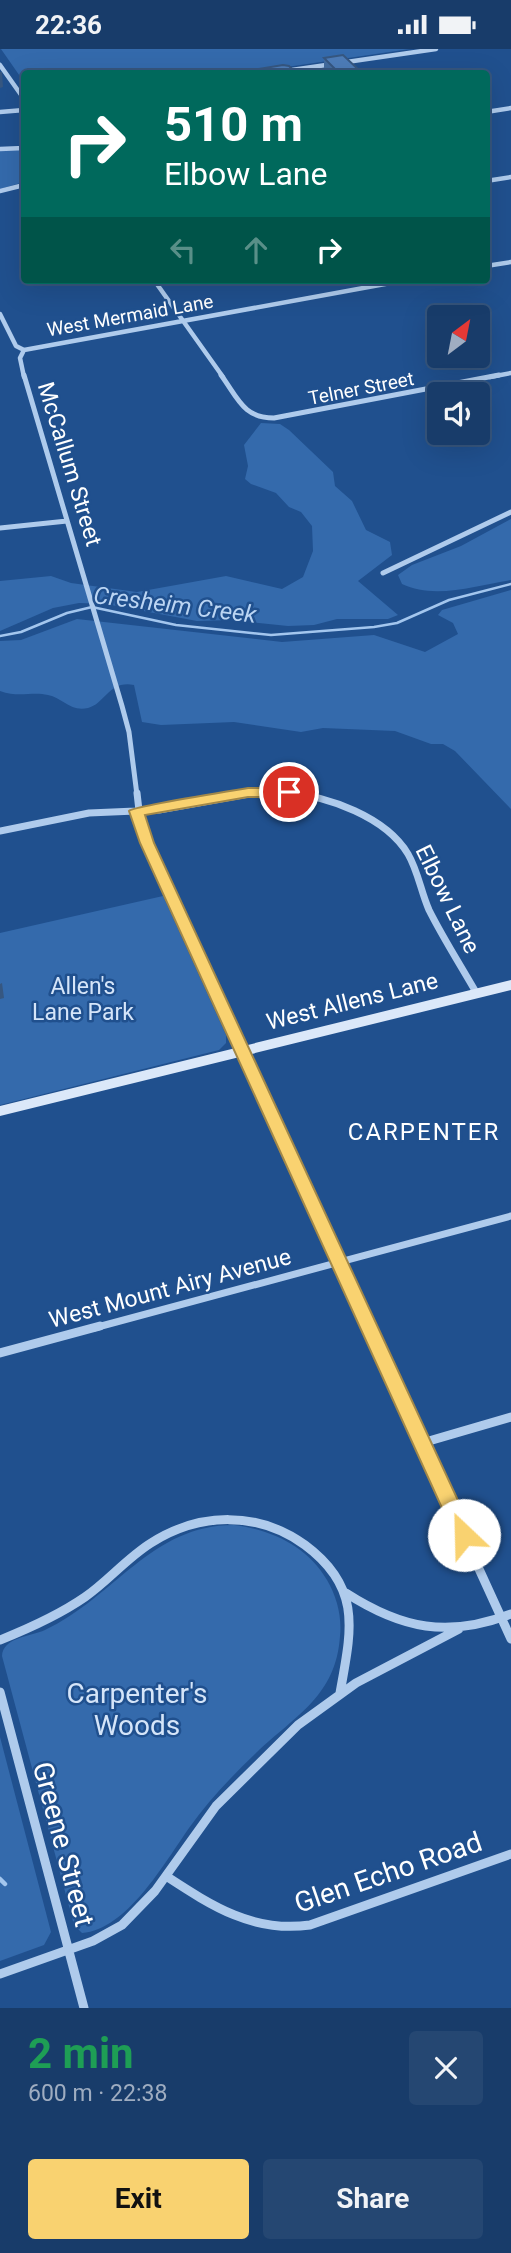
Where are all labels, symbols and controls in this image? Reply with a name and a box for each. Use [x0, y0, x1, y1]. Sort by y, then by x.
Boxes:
text: 22:36 [35, 10, 102, 40]
text: 510 m [164, 96, 303, 153]
icon: right [49, 98, 140, 189]
text: Elbow Lane [164, 155, 327, 193]
icon: left [164, 231, 202, 269]
icon: ahead [237, 231, 275, 269]
icon: right [310, 231, 348, 269]
street label: West Mermaid Lane [45, 290, 215, 341]
north arrow [427, 305, 490, 367]
map controls [427, 305, 490, 445]
street label: Telner Street [306, 367, 416, 410]
street label: McCallum Street [32, 379, 107, 549]
button: sound [427, 382, 490, 445]
water label: Cresheim Creek [92, 581, 259, 629]
pin [259, 762, 319, 822]
icon: arrive [270, 773, 308, 811]
street label: Elbow Lane [410, 841, 485, 958]
street label: West Allens Lane [264, 967, 441, 1036]
park label: Allen's Lane Park [32, 973, 134, 1026]
district label: CARPENTER [348, 1118, 500, 1146]
street label: West Mount Airy Avenue [46, 1243, 294, 1334]
position arrow [427, 1498, 501, 1572]
park label: Carpenter's Woods [67, 1677, 207, 1742]
street label: Greene Street [26, 1758, 101, 1930]
street label: Glen Echo Road [290, 1825, 486, 1920]
text: 2 min [28, 2029, 134, 2078]
button: close [409, 2031, 483, 2105]
text: 600 m · 22:38 [28, 2080, 167, 2107]
button: Exit [28, 2159, 249, 2239]
button: Share [263, 2159, 483, 2239]

